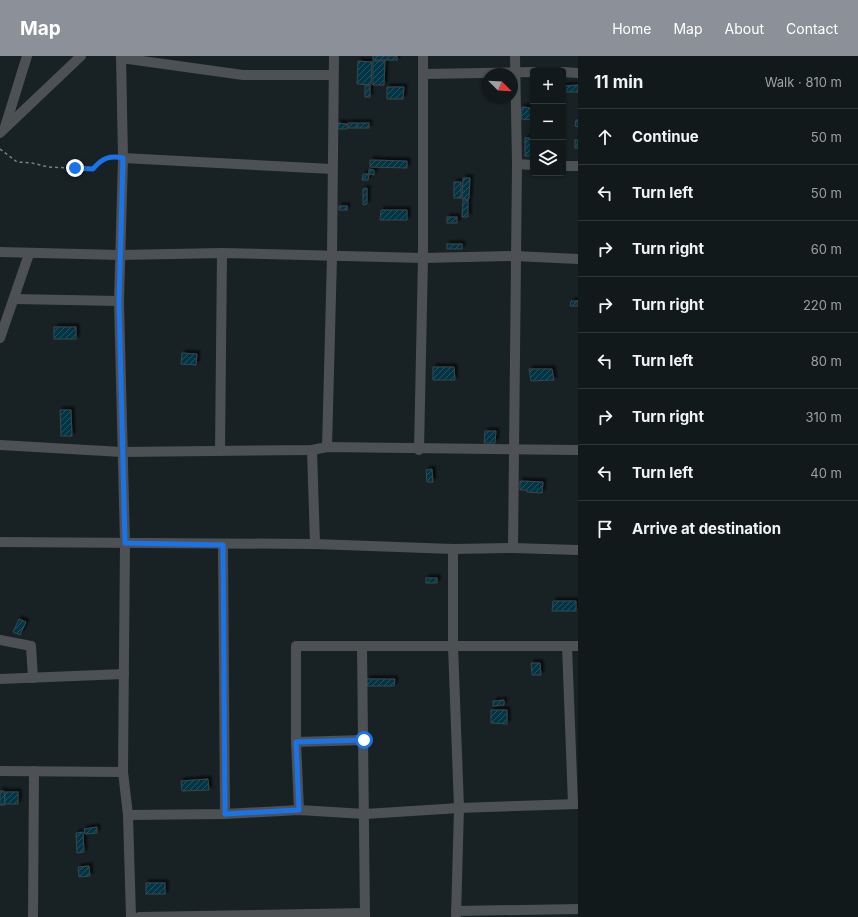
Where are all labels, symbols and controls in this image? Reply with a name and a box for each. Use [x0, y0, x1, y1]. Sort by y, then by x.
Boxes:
text: Map [20, 17, 61, 40]
text: Home [612, 20, 651, 37]
text: Map [673, 20, 703, 37]
text: About [725, 20, 764, 37]
text: Contact [786, 20, 838, 37]
north arrow [482, 68, 518, 104]
map controls [530, 68, 566, 176]
button: + [530, 68, 566, 104]
text: 11 min [594, 72, 643, 92]
text: Walk · 810 m [765, 74, 842, 90]
button: − [530, 104, 566, 140]
icon: ahead [594, 126, 616, 148]
text: Continue [632, 127, 699, 146]
text: 50 m [811, 129, 842, 145]
button: layers [530, 140, 566, 176]
route end [66, 159, 84, 177]
icon: left [594, 182, 616, 204]
text: Turn left [632, 183, 693, 202]
text: 50 m [811, 185, 842, 201]
icon: right [594, 238, 616, 260]
text: Turn right [632, 239, 704, 258]
text: 60 m [811, 241, 842, 257]
icon: right [594, 294, 616, 316]
text: Turn right [632, 295, 704, 314]
text: 220 m [803, 297, 842, 313]
icon: left [594, 350, 616, 372]
text: Turn left [632, 351, 693, 370]
text: 80 m [811, 353, 842, 369]
icon: right [594, 406, 616, 428]
text: Turn right [632, 407, 704, 426]
text: 310 m [805, 409, 842, 425]
icon: left [594, 462, 616, 484]
text: Turn left [632, 463, 693, 482]
text: 40 m [810, 465, 842, 481]
icon: arrive [594, 518, 616, 540]
text: Arrive at destination [632, 519, 781, 538]
route start [355, 731, 373, 749]

